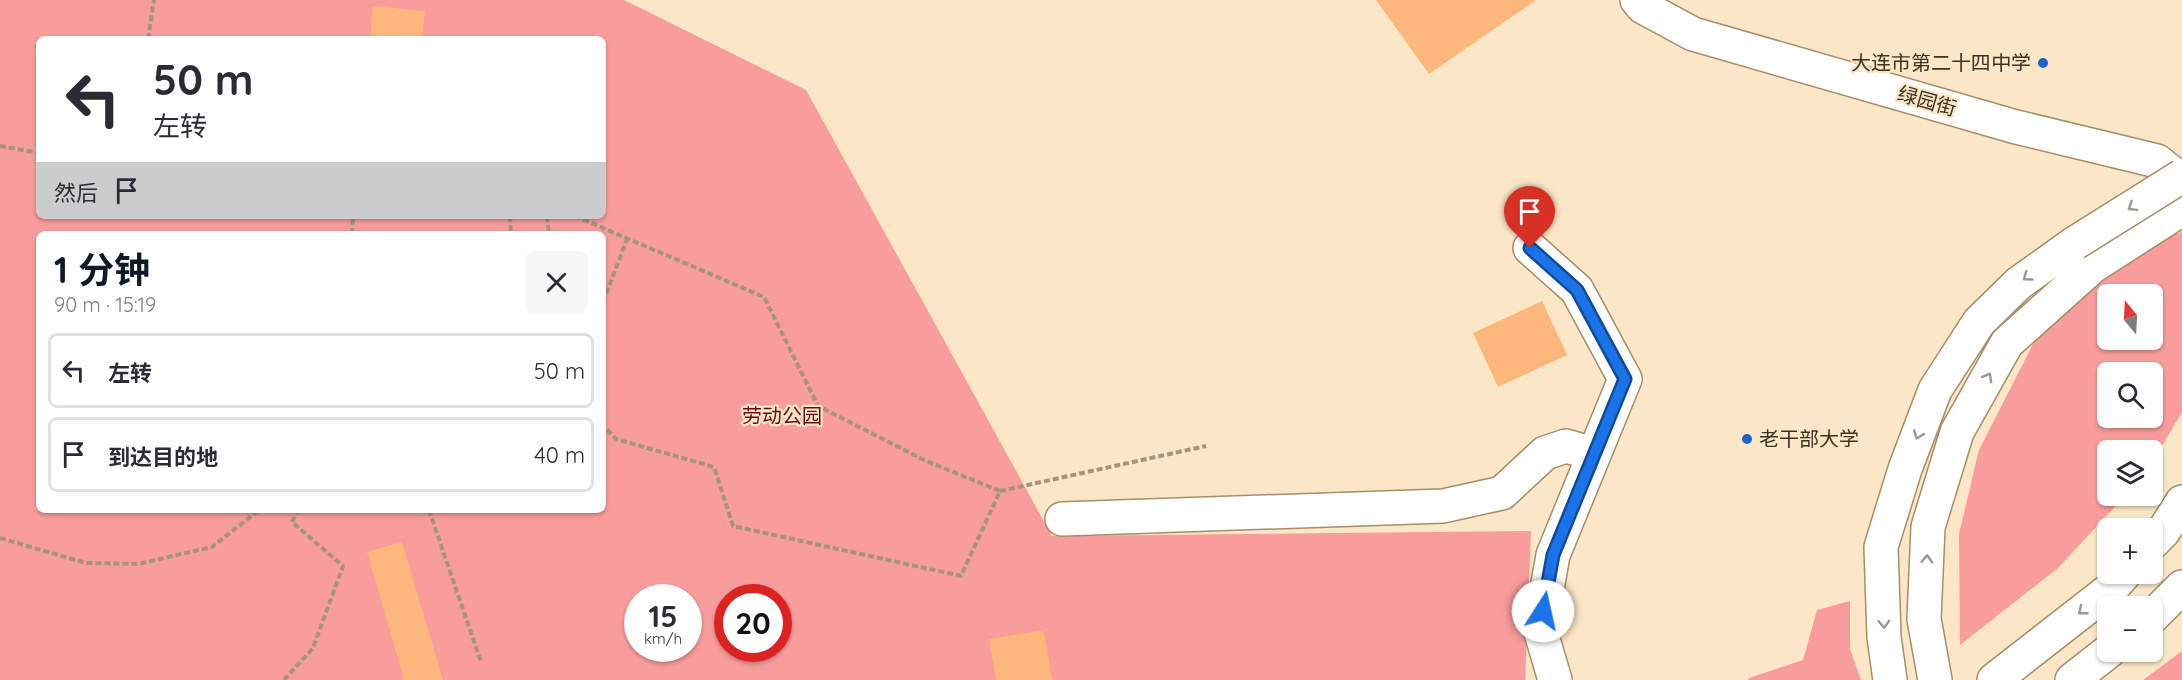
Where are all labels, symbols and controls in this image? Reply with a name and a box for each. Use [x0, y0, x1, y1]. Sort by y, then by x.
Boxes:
place label: 大连市第二十四中学 [1851, 50, 2031, 75]
text: 50 m [153, 53, 253, 106]
marker: 大连市第二十四中学 [2036, 56, 2050, 70]
icon: left [54, 60, 132, 138]
street label: 绿园街 [1895, 80, 1959, 121]
text: 左转 [153, 109, 207, 143]
icon: arrive [110, 174, 143, 207]
text: 然后 [54, 179, 98, 207]
pin [1504, 186, 1555, 248]
icon: arrive [1513, 195, 1546, 228]
one-way arrow [2128, 200, 2138, 212]
text: 1 分钟 [54, 247, 150, 292]
button: close [525, 251, 588, 314]
one-way arrow [2023, 270, 2034, 281]
north arrow [2097, 284, 2163, 350]
map controls [2097, 284, 2163, 662]
text: 90 m · 15:19 [54, 292, 156, 317]
icon: left [57, 354, 90, 387]
text: 50 m [534, 357, 585, 385]
text: 左转 [108, 359, 152, 387]
button: search [2097, 362, 2163, 428]
one-way arrow [1981, 373, 1992, 383]
park label: 劳动公园 [742, 403, 822, 428]
place label: 老干部大学 [1759, 426, 1859, 451]
one-way arrow [1912, 429, 1925, 440]
marker: 老干部大学 [1740, 432, 1754, 446]
icon: arrive [57, 438, 90, 471]
button: layers [2097, 440, 2163, 506]
text: 40 m [534, 441, 585, 469]
text: 到达目的地 [108, 443, 218, 471]
button: + [2097, 518, 2163, 584]
one-way arrow [1920, 555, 1933, 564]
position arrow [1511, 579, 1575, 643]
speed limit sign: 20 [714, 584, 792, 662]
button: − [2097, 596, 2163, 662]
text: 15 [649, 597, 677, 635]
one-way arrow [2077, 604, 2088, 615]
one-way arrow [1877, 619, 1890, 628]
text: km/h [644, 629, 682, 648]

